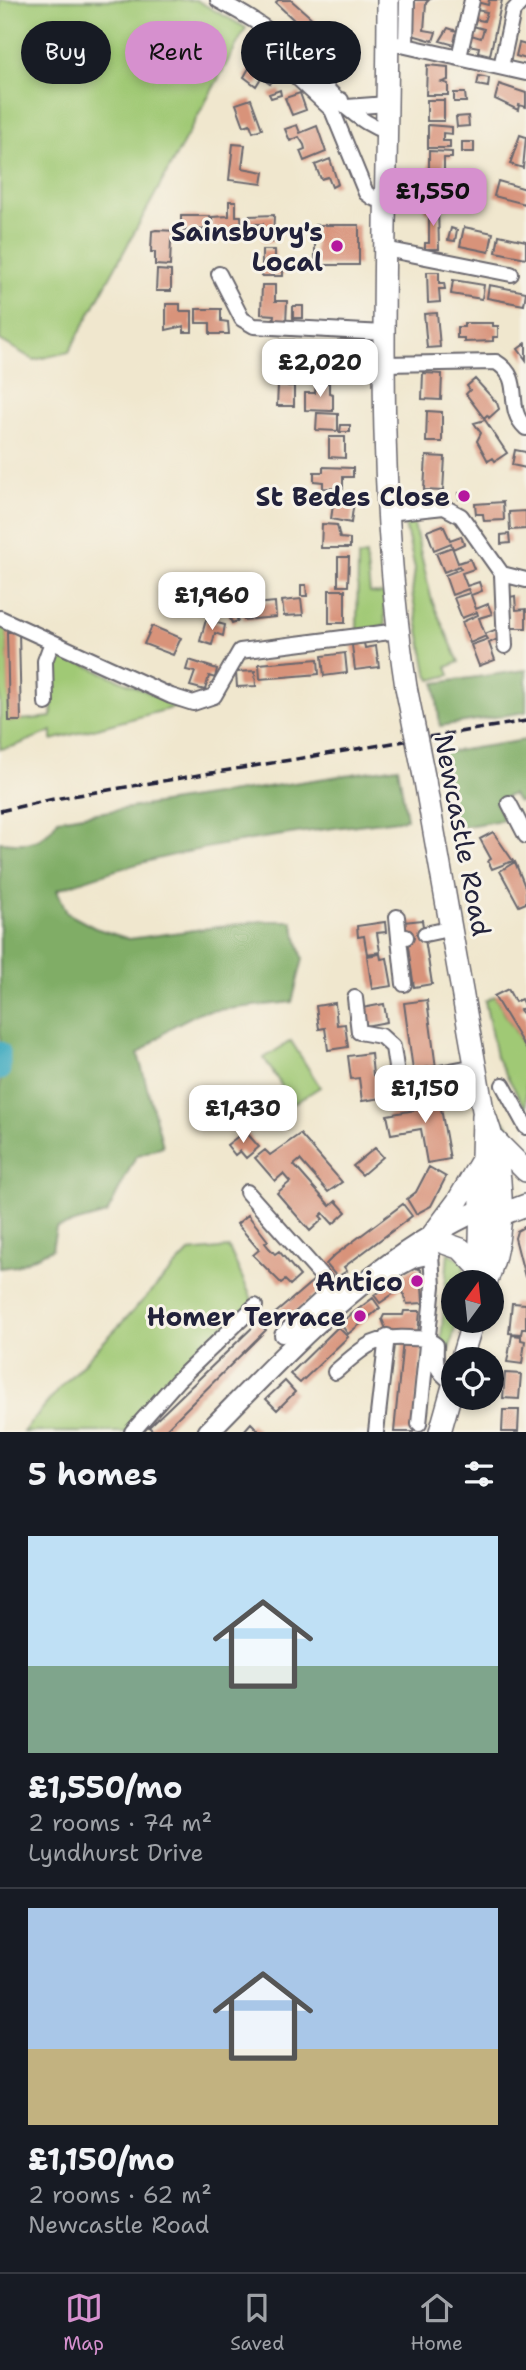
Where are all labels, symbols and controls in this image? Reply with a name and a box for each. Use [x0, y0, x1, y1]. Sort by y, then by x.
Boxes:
chip: Buy [21, 21, 111, 84]
chip: Rent [125, 21, 227, 84]
chip: Filters [241, 21, 361, 84]
pin: £1,550 [376, 168, 490, 228]
text: £1,550 [396, 176, 470, 206]
place label: Sainsbury's Local [171, 214, 323, 279]
marker: Sainsbury's Local [329, 238, 345, 254]
pin: £2,020 [263, 340, 377, 399]
text: £2,020 [278, 347, 362, 377]
place label: St Bedes Close [256, 479, 450, 514]
marker: St Bedes Close [456, 488, 472, 504]
pin: £1,960 [155, 572, 269, 632]
text: £1,960 [174, 580, 250, 610]
street label: Newcastle Road [426, 731, 500, 939]
pin: £1,150 [368, 1066, 482, 1125]
text: £1,150 [391, 1073, 459, 1103]
pin: £1,430 [186, 1086, 300, 1145]
text: £1,430 [205, 1093, 281, 1123]
place label: Antico [315, 1264, 403, 1299]
north arrow [441, 1270, 504, 1334]
map controls [441, 1270, 504, 1410]
marker: Antico [409, 1273, 425, 1289]
place label: Homer Terrace [147, 1299, 346, 1334]
marker: Homer Terrace [352, 1308, 368, 1324]
button: locate [441, 1347, 504, 1410]
text: 5 homes [28, 1454, 158, 1495]
icon: filters [460, 1455, 498, 1493]
icon: home [200, 1581, 326, 1707]
text: £1,550/mo [28, 1767, 183, 1808]
text: 2 rooms · 74 m² [28, 1808, 212, 1838]
text: Lyndhurst Drive [28, 1838, 204, 1868]
icon: home [200, 1953, 326, 2079]
text: £1,150/mo [28, 2139, 175, 2180]
text: 2 rooms · 62 m² [28, 2180, 212, 2210]
text: Newcastle Road [28, 2210, 209, 2240]
tab: Map [63, 2289, 104, 2356]
tab: Saved [230, 2289, 284, 2356]
tab: Home [411, 2289, 463, 2356]

